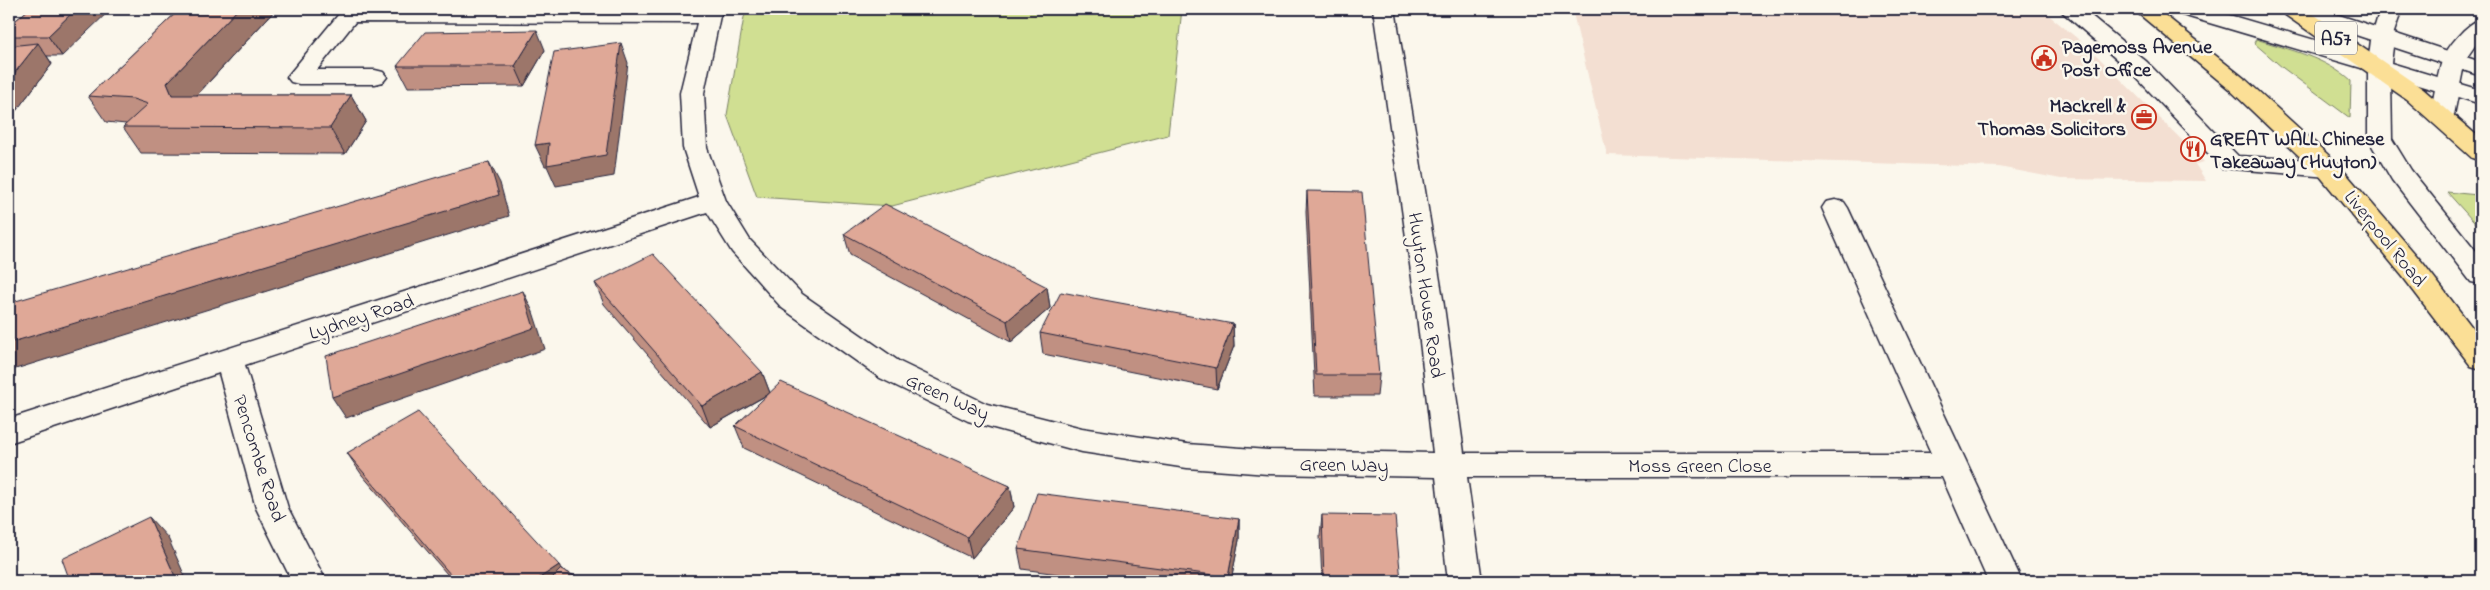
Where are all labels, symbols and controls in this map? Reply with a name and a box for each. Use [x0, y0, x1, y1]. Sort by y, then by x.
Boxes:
road number: A57 [2315, 22, 2357, 54]
place label: Pagemoss Avenue Post Office [2062, 34, 2213, 86]
public building icon: Pagemoss Avenue Post Office [2031, 45, 2057, 71]
place label: Mackrell & Thomas Solicitors [1978, 93, 2127, 145]
office icon: Mackrell & Thomas Solicitors [2131, 104, 2157, 130]
place label: GREAT WALL Chinese Takeaway (Huyton) [2210, 126, 2385, 179]
restaurant icon: GREAT WALL Chinese Takeaway (Huyton) [2180, 136, 2206, 162]
street label: Liverpool Road [2336, 185, 2432, 294]
street label: Huyton House Road [1399, 211, 1451, 380]
street label: Lydney Road [306, 288, 418, 349]
street label: Green Way [900, 367, 994, 430]
street label: Pencombe Road [223, 392, 292, 526]
street label: Green Way [1299, 451, 1389, 482]
street label: Moss Green Close [1628, 453, 1772, 482]

